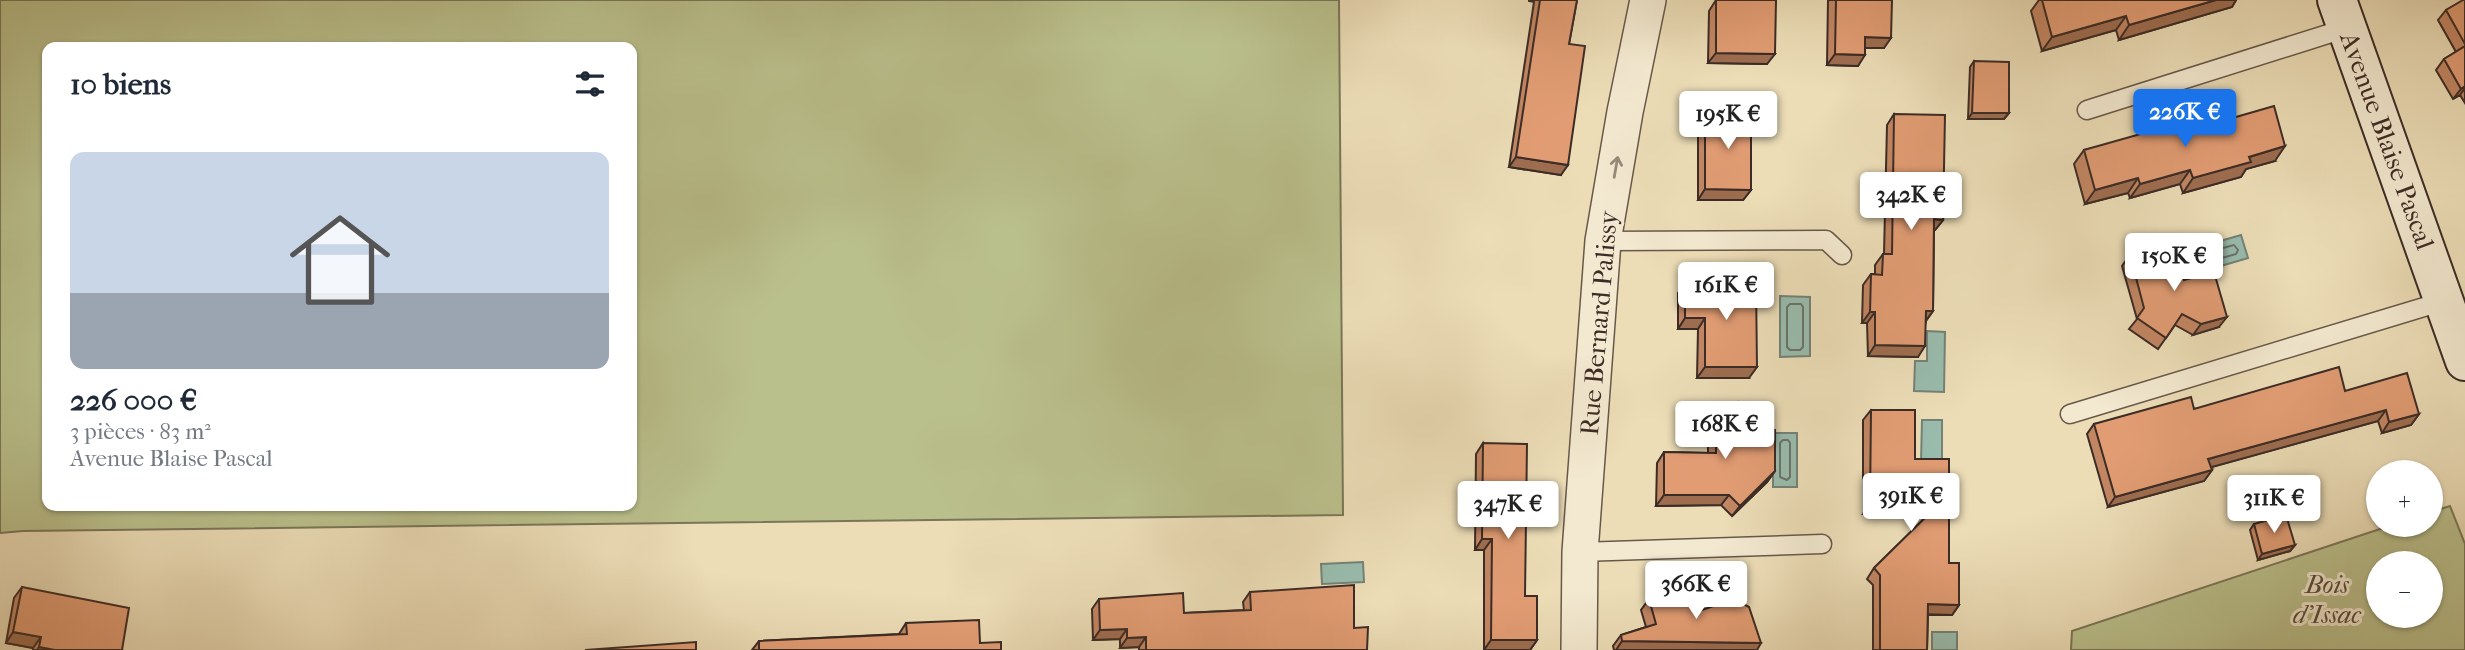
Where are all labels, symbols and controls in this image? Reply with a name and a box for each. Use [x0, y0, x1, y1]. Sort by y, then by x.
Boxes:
street label: Avenue Blaise Pascal [2333, 27, 2441, 254]
icon: filters [571, 65, 609, 103]
text: 10 biens [70, 67, 171, 102]
pin: 226K € [2128, 90, 2242, 149]
pin: 195K € [1671, 92, 1785, 151]
text: 226K € [2149, 98, 2221, 125]
text: 195K € [1695, 100, 1761, 127]
one-way arrow [1610, 156, 1623, 179]
pin: 342K € [1854, 173, 1968, 232]
text: 342K € [1876, 181, 1946, 208]
icon: home [277, 197, 403, 323]
street label: Rue Bernard Palissy [1574, 208, 1624, 436]
pin: 150K € [2117, 233, 2231, 293]
text: 150K € [2141, 242, 2207, 269]
pin: 161K € [1669, 262, 1783, 322]
text: 161K € [1694, 271, 1758, 298]
text: 226 000 € [70, 383, 197, 418]
pin: 168K € [1668, 402, 1782, 461]
text: 168K € [1691, 410, 1759, 437]
text: 3 pièces · 83 m² [70, 418, 211, 445]
text: Avenue Blaise Pascal [70, 445, 273, 472]
map controls [2366, 460, 2443, 628]
button: + [2366, 460, 2443, 537]
pin: 391K € [1854, 474, 1968, 533]
pin: 311K € [2217, 476, 2331, 535]
pin: 347K € [1451, 482, 1565, 541]
text: 391K € [1878, 482, 1944, 509]
text: 311K € [2243, 484, 2305, 511]
text: 347K € [1474, 490, 1542, 517]
button: − [2366, 551, 2443, 628]
pin: 366K € [1639, 562, 1753, 621]
park label: Bois d'Issac [2293, 569, 2362, 630]
text: 366K € [1661, 570, 1731, 597]

